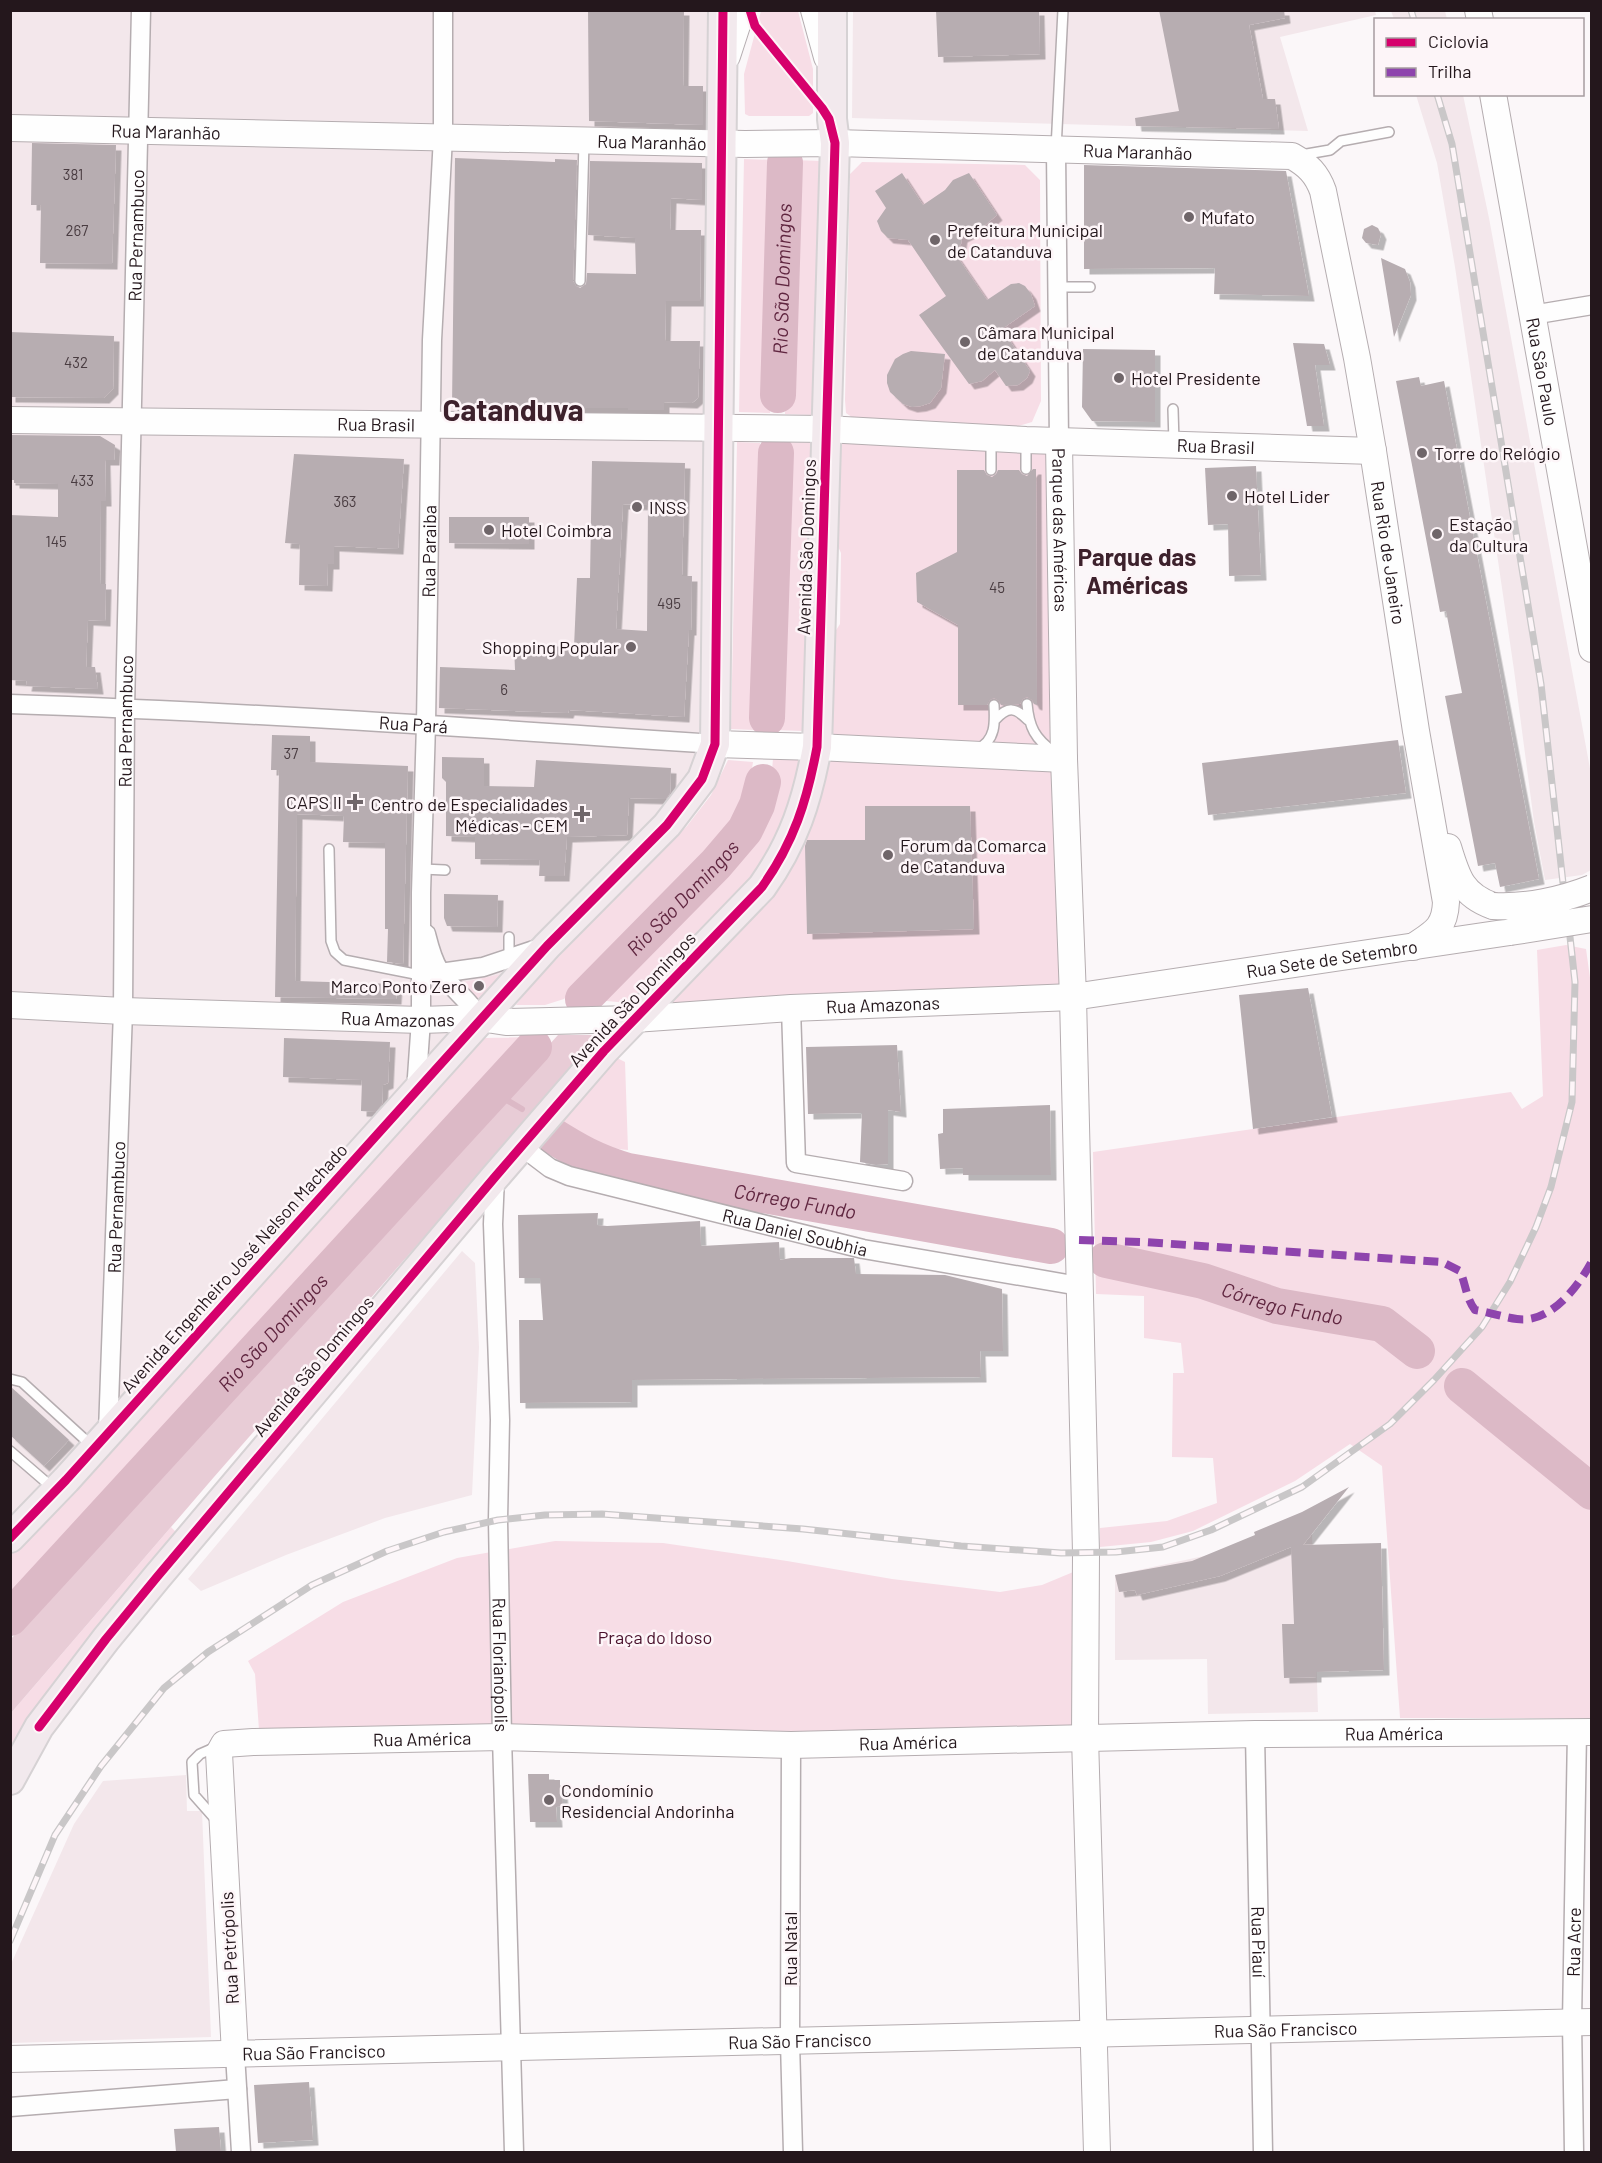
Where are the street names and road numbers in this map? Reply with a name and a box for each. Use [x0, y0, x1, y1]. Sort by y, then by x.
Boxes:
street label: Rua Maranhão [111, 119, 221, 144]
street label: Rua Maranhão [597, 130, 707, 154]
street label: Rua Maranhão [1083, 139, 1193, 164]
street label: Rua Pernambuco [123, 169, 148, 302]
street label: Rua São Paulo [1522, 316, 1563, 428]
street label: Rua Brasil [337, 413, 415, 435]
street label: Rua Brasil [1176, 434, 1255, 458]
street label: Parque das Américas [1048, 448, 1073, 612]
street label: Avenida São Domingos [792, 459, 820, 635]
street label: Rua Rio de Janeiro [1367, 479, 1411, 626]
street label: Rua Paraiba [417, 505, 440, 598]
street label: Rua Pernambuco [113, 655, 137, 788]
street label: Rua Pará [378, 711, 449, 737]
street label: Avenida São Domingos [564, 927, 700, 1071]
street label: Rua Sete de Setembro [1245, 935, 1419, 982]
street label: Rua Amazonas [826, 991, 940, 1018]
street label: Rua Amazonas [340, 1007, 455, 1031]
street label: Avenida Engenheiro José Nelson Machado [116, 1139, 352, 1397]
street label: Rua Pernambuco [103, 1141, 129, 1274]
street label: Rua Daniel Soubhia [720, 1204, 870, 1261]
street label: Avenida São Domingos [248, 1291, 378, 1441]
street label: Rua Florianópolis [488, 1597, 513, 1732]
street label: Rua América [1345, 1722, 1443, 1744]
street label: Rua América [373, 1727, 472, 1751]
street label: Rua América [858, 1730, 958, 1754]
street label: Rua Petrópolis [215, 1891, 243, 2005]
street label: Rua Piauí [1247, 1906, 1271, 1978]
street label: Rua Acre [1562, 1907, 1585, 1977]
street label: Rua Natal [779, 1912, 801, 1986]
street label: Rua São Francisco [1214, 2016, 1358, 2042]
street label: Rua São Francisco [728, 2028, 872, 2053]
street label: Rua São Francisco [242, 2039, 386, 2065]

